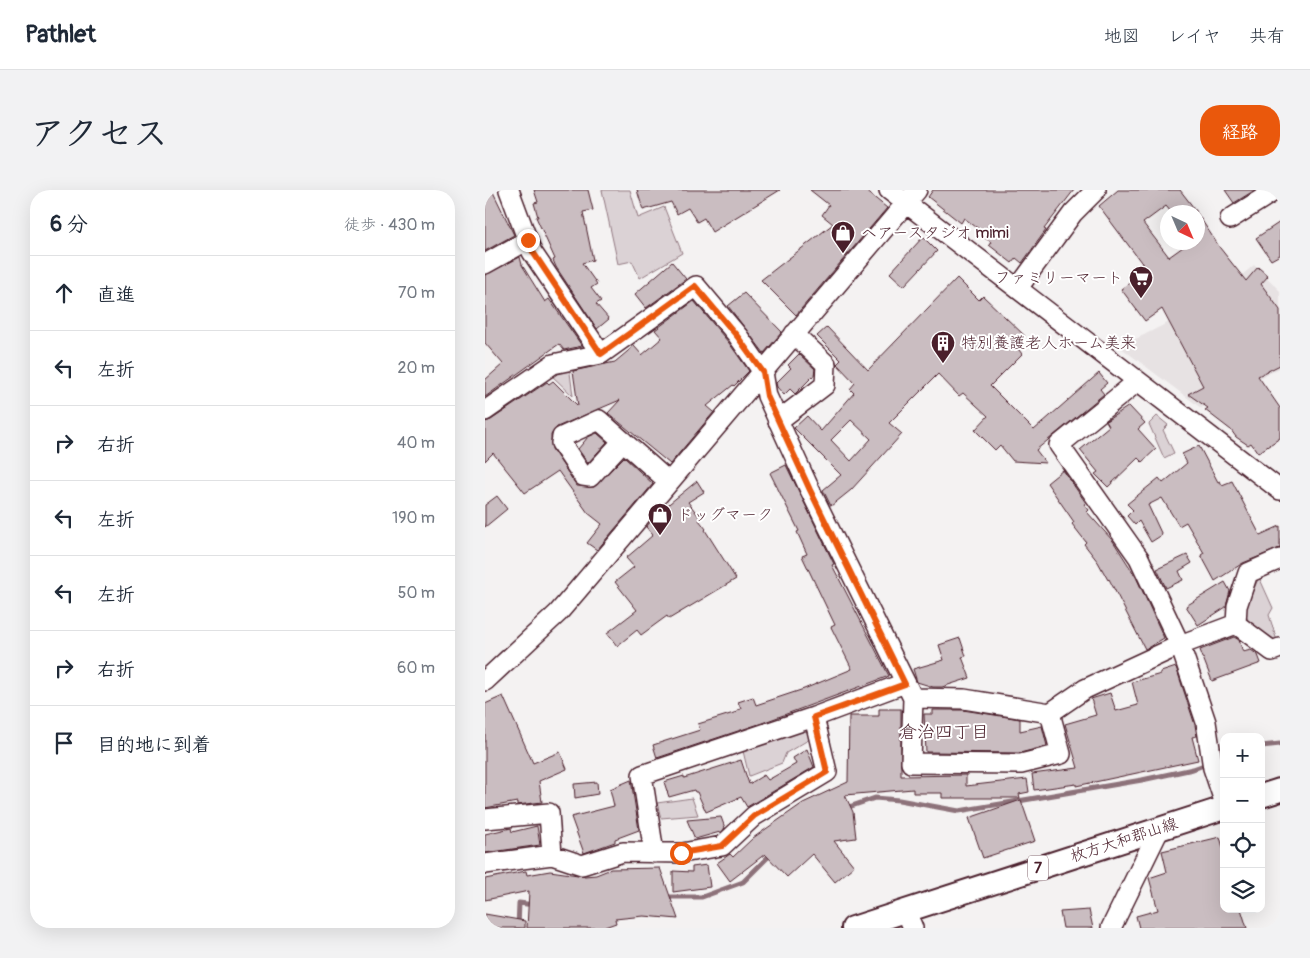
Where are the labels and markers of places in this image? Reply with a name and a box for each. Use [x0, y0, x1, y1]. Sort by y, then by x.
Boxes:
shop icon: ヘアースタジオ mimi [830, 220, 856, 254]
place label: ヘアースタジオ mimi [861, 223, 1009, 243]
supermarket icon: ファミリーマート [1128, 265, 1154, 299]
place label: ファミリーマート [995, 268, 1123, 288]
building icon: 特別養護老人ホーム美来 [930, 330, 956, 364]
place label: 特別養護老人ホーム美来 [961, 333, 1136, 353]
shop icon: ドッグマーク [647, 502, 673, 536]
place label: ドッグマーク [677, 505, 773, 525]

